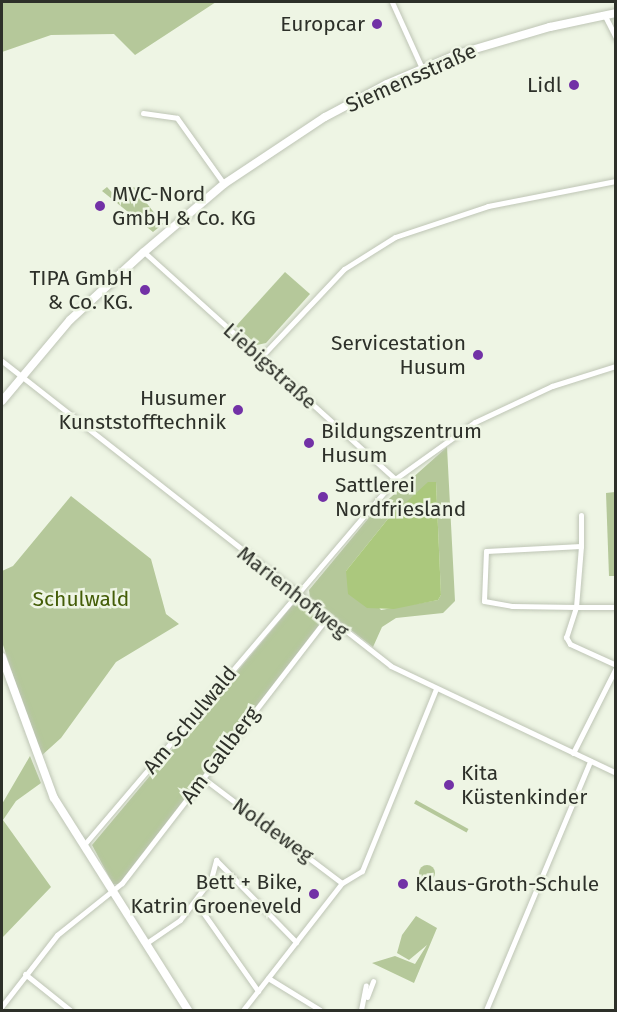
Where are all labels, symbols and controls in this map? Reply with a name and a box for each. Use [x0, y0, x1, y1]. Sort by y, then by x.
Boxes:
place label: Europcar [280, 11, 365, 37]
marker: Europcar [370, 17, 384, 31]
street label: Siemensstraße [342, 38, 480, 118]
place label: Lidl [527, 72, 562, 98]
marker: Lidl [567, 78, 581, 92]
place label: MVC-Nord GmbH & Co. KG [112, 181, 256, 231]
marker: MVC-Nord GmbH & Co. KG [93, 199, 107, 213]
place label: TIPA GmbH & Co. KG. [29, 265, 133, 315]
marker: TIPA GmbH & Co. KG. [138, 283, 152, 297]
street label: Liebigstraße [218, 317, 322, 415]
place label: Servicestation Husum [331, 330, 466, 380]
marker: Servicestation Husum [471, 348, 485, 362]
place label: Husumer Kunststofftechnik [58, 385, 226, 435]
marker: Husumer Kunststofftechnik [231, 403, 245, 417]
place label: Bildungszentrum Husum [321, 418, 482, 468]
marker: Bildungszentrum Husum [302, 436, 316, 450]
place label: Sattlerei Nordfriesland [335, 472, 466, 522]
marker: Sattlerei Nordfriesland [316, 490, 330, 504]
street label: Marienhofweg [232, 541, 354, 643]
park label: Schulwald [33, 586, 129, 612]
street label: Am Schulwald [138, 661, 242, 779]
street label: Am Gallberg [175, 701, 265, 809]
place label: Kita Küstenkinder [461, 760, 587, 810]
marker: Kita Küstenkinder [442, 778, 456, 792]
street label: Noldeweg [228, 792, 318, 868]
place label: Bett + Bike, Katrin Groeneveld [130, 869, 302, 919]
place label: Klaus-Groth-Schule [415, 871, 599, 897]
marker: Klaus-Groth-Schule [396, 877, 410, 891]
marker: Bett + Bike, Katrin Groeneveld [307, 887, 321, 901]

